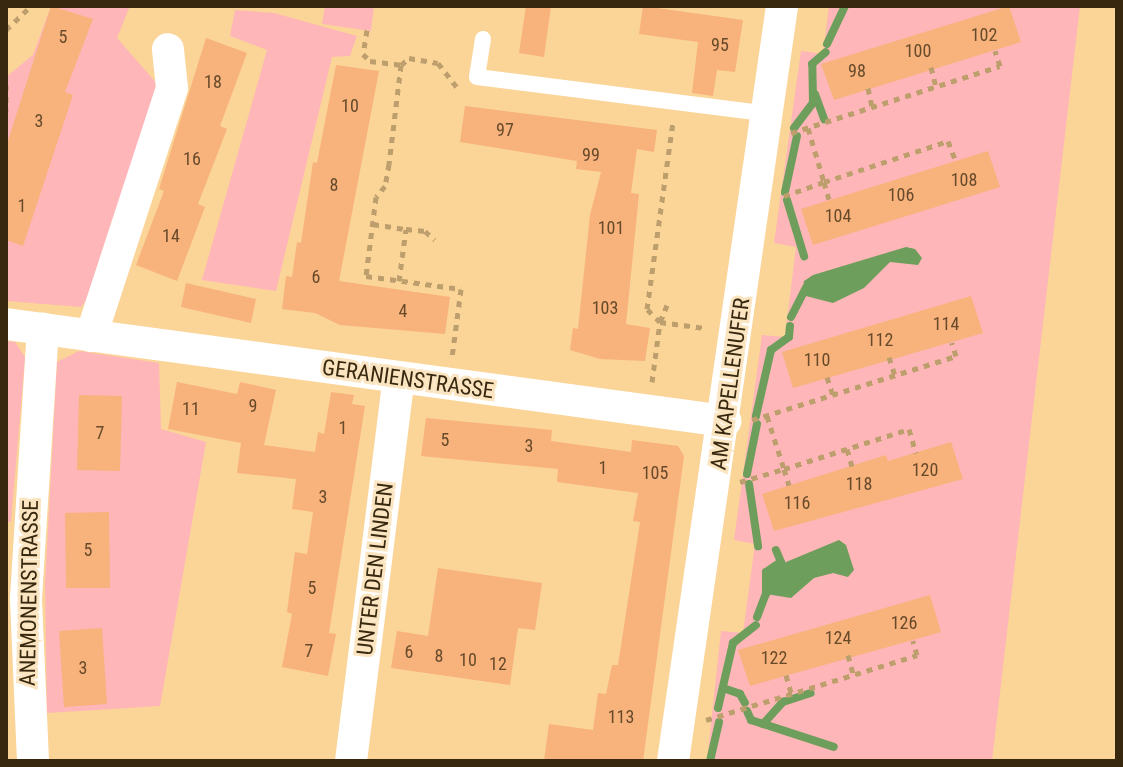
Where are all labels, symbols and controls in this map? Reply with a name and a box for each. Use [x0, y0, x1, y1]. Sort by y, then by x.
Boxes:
house number: 102 [971, 24, 997, 46]
house number: 5 [59, 26, 67, 48]
house number: 95 [711, 34, 729, 56]
house number: 100 [905, 40, 931, 62]
house number: 98 [848, 60, 866, 82]
house number: 18 [204, 71, 222, 93]
house number: 10 [341, 95, 359, 117]
house number: 3 [35, 110, 43, 132]
house number: 97 [496, 119, 514, 141]
house number: 99 [582, 144, 600, 166]
house number: 16 [183, 148, 201, 170]
house number: 108 [951, 169, 977, 191]
house number: 8 [330, 174, 338, 196]
house number: 106 [888, 184, 914, 206]
house number: 1 [18, 195, 26, 217]
house number: 104 [825, 205, 851, 227]
house number: 101 [598, 217, 624, 239]
house number: 14 [162, 225, 180, 247]
house number: 6 [312, 266, 320, 288]
street label: AM KAPELLENUFER [705, 296, 755, 472]
house number: 103 [592, 297, 618, 319]
house number: 4 [399, 300, 407, 322]
house number: 114 [933, 313, 959, 335]
house number: 112 [867, 329, 893, 351]
house number: 110 [804, 349, 830, 371]
street label: GERANIENSTRASSE [321, 354, 495, 404]
house number: 9 [249, 395, 257, 417]
house number: 11 [182, 398, 200, 420]
house number: 1 [339, 417, 347, 439]
house number: 7 [96, 422, 104, 444]
house number: 5 [441, 429, 449, 451]
house number: 3 [525, 435, 533, 457]
house number: 1 [599, 457, 607, 479]
house number: 120 [912, 459, 938, 481]
house number: 105 [642, 462, 668, 484]
house number: 118 [846, 473, 872, 495]
street label: UNTER DEN LINDEN [351, 481, 399, 657]
house number: 3 [319, 486, 327, 508]
house number: 116 [784, 492, 810, 514]
street label: ANEMONENSTRASSE [14, 500, 44, 686]
house number: 5 [84, 539, 92, 561]
house number: 5 [308, 577, 316, 599]
house number: 126 [891, 612, 917, 634]
house number: 124 [825, 627, 851, 649]
house number: 7 [305, 640, 313, 662]
house number: 6 [405, 641, 413, 663]
house number: 8 [435, 645, 443, 667]
house number: 122 [761, 647, 787, 669]
house number: 10 [459, 649, 477, 671]
house number: 12 [489, 653, 507, 675]
house number: 3 [79, 657, 87, 679]
house number: 113 [608, 706, 634, 728]

